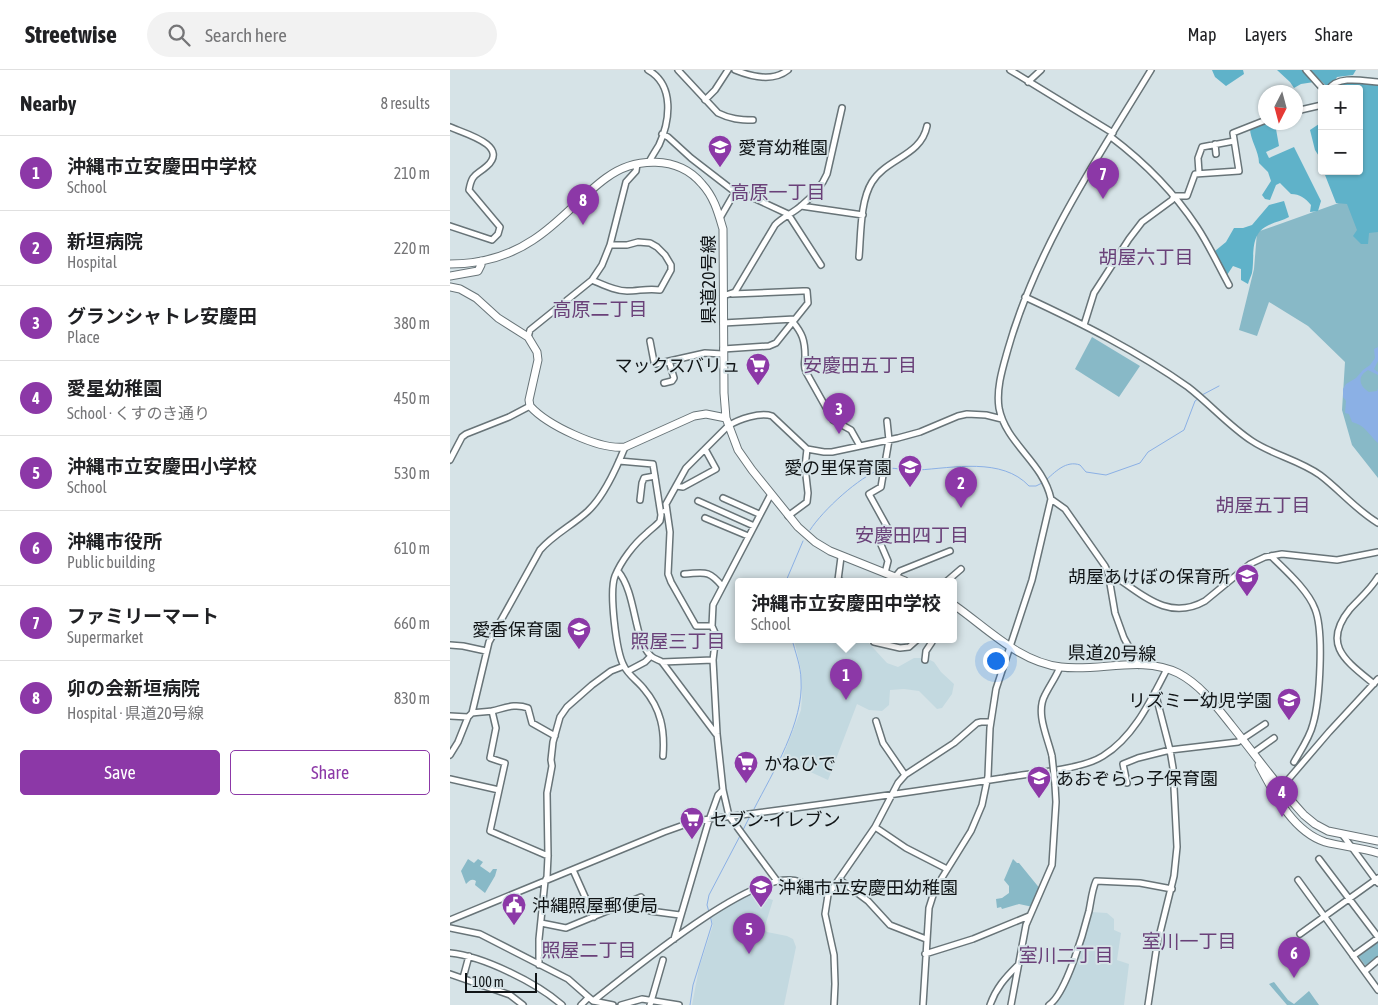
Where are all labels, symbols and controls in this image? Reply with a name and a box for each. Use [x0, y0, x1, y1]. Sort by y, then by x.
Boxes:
search box [147, 12, 497, 57]
text: Streetwise [25, 21, 117, 48]
icon: search [165, 21, 193, 49]
text: Search here [205, 24, 287, 46]
text: Map [1187, 24, 1216, 45]
text: Layers [1244, 24, 1287, 45]
text: Share [1315, 24, 1353, 45]
north arrow [1258, 85, 1303, 130]
map controls [1318, 85, 1363, 175]
button: + [1318, 85, 1363, 130]
text: Nearby [20, 91, 76, 115]
text: 8 results [380, 94, 430, 112]
button: − [1318, 130, 1363, 175]
school or university icon: 愛育幼稚園 [707, 134, 733, 168]
place label: 愛育幼稚園 [738, 137, 828, 158]
text: 沖縄市立安慶田中学校 [67, 155, 257, 177]
pin: 7 [1087, 158, 1119, 199]
text: 1 [32, 164, 40, 182]
text: 210 m [394, 164, 430, 182]
text: School [67, 178, 107, 196]
district label: 高原一丁目 [730, 181, 826, 203]
pin: 8 [567, 184, 599, 225]
text: 新垣病院 [67, 230, 143, 252]
street label: 県道20号線 [698, 236, 719, 324]
text: 2 [32, 239, 40, 257]
text: 220 m [394, 239, 430, 257]
district label: 胡屋六丁目 [1098, 246, 1194, 268]
text: Hospital [67, 253, 117, 271]
district label: 高原二丁目 [552, 298, 648, 320]
text: グランシャトレ安慶田 [67, 305, 257, 327]
text: 3 [32, 314, 40, 332]
text: 380 m [394, 314, 430, 332]
text: Place [67, 328, 100, 346]
supermarket icon: マックスバリュ [745, 352, 771, 386]
district label: 安慶田五丁目 [803, 354, 917, 376]
place label: マックスバリュ [615, 355, 740, 376]
text: 愛星幼稚園 [67, 377, 162, 399]
text: 4 [32, 389, 40, 407]
text: 450 m [394, 389, 430, 407]
pin: 3 [823, 393, 855, 434]
text: School · くすのき通り [67, 404, 210, 422]
school or university icon: 愛の里保育園 [897, 454, 923, 488]
text: 沖縄市立安慶田小学校 [67, 455, 257, 477]
place label: 愛の里保育園 [784, 457, 892, 478]
text: 5 [32, 464, 40, 482]
text: 530 m [394, 464, 430, 482]
pin: 2 [945, 467, 977, 508]
text: School [67, 478, 107, 496]
district label: 胡屋五丁目 [1215, 494, 1311, 516]
district label: 安慶田四丁目 [855, 524, 969, 546]
text: 沖縄市役所 [67, 530, 162, 552]
text: 6 [32, 539, 40, 557]
text: 610 m [394, 539, 430, 557]
text: Public building [67, 553, 155, 571]
school or university icon: 胡屋あけぼの保育所 [1234, 563, 1260, 597]
place label: 胡屋あけぼの保育所 [1068, 566, 1230, 587]
popup [735, 578, 957, 643]
text: 沖縄市立安慶田中学校 [751, 592, 941, 614]
text: ファミリーマート [67, 605, 219, 627]
text: 7 [32, 614, 40, 632]
text: 660 m [394, 614, 430, 632]
text: School [751, 615, 791, 633]
school or university icon: 愛香保育園 [566, 616, 592, 650]
place label: 愛香保育園 [472, 619, 562, 640]
text: Supermarket [67, 628, 143, 646]
district label: 照屋三丁目 [630, 630, 726, 652]
street label: 県道20号線 [1067, 642, 1157, 664]
your location [983, 648, 1009, 674]
pin: 1 [830, 659, 862, 700]
text: 卯の会新垣病院 [67, 677, 200, 699]
school or university icon: リズミー幼児学園 [1276, 687, 1302, 721]
text: 8 [32, 689, 40, 707]
text: 830 m [394, 689, 430, 707]
place label: リズミー幼児学園 [1128, 690, 1272, 711]
text: Hospital · 県道20号線 [67, 704, 204, 722]
button: Save [20, 750, 220, 795]
button: Share [230, 750, 430, 795]
supermarket icon: かねひで [733, 750, 759, 784]
place label: かねひで [764, 753, 836, 774]
school or university icon: あおぞらっ子保育園 [1026, 765, 1052, 799]
place label: あおぞらっ子保育園 [1056, 768, 1218, 789]
pin: 4 [1266, 776, 1298, 817]
supermarket icon: セブン-イレブン [679, 806, 705, 840]
place label: セブン-イレブン [710, 809, 841, 830]
school or university icon: 沖縄市立安慶田幼稚園 [748, 874, 774, 908]
place label: 沖縄市立安慶田幼稚園 [778, 877, 958, 898]
public building icon: 沖縄照屋郵便局 [501, 892, 527, 926]
place label: 沖縄照屋郵便局 [532, 895, 658, 916]
pin: 5 [733, 913, 765, 954]
district label: 室川一丁目 [1141, 930, 1237, 952]
pin: 6 [1278, 937, 1310, 978]
district label: 照屋二丁目 [541, 939, 637, 961]
district label: 室川二丁目 [1018, 944, 1114, 966]
scale bar [465, 970, 538, 993]
text: 100 m [472, 974, 504, 990]

